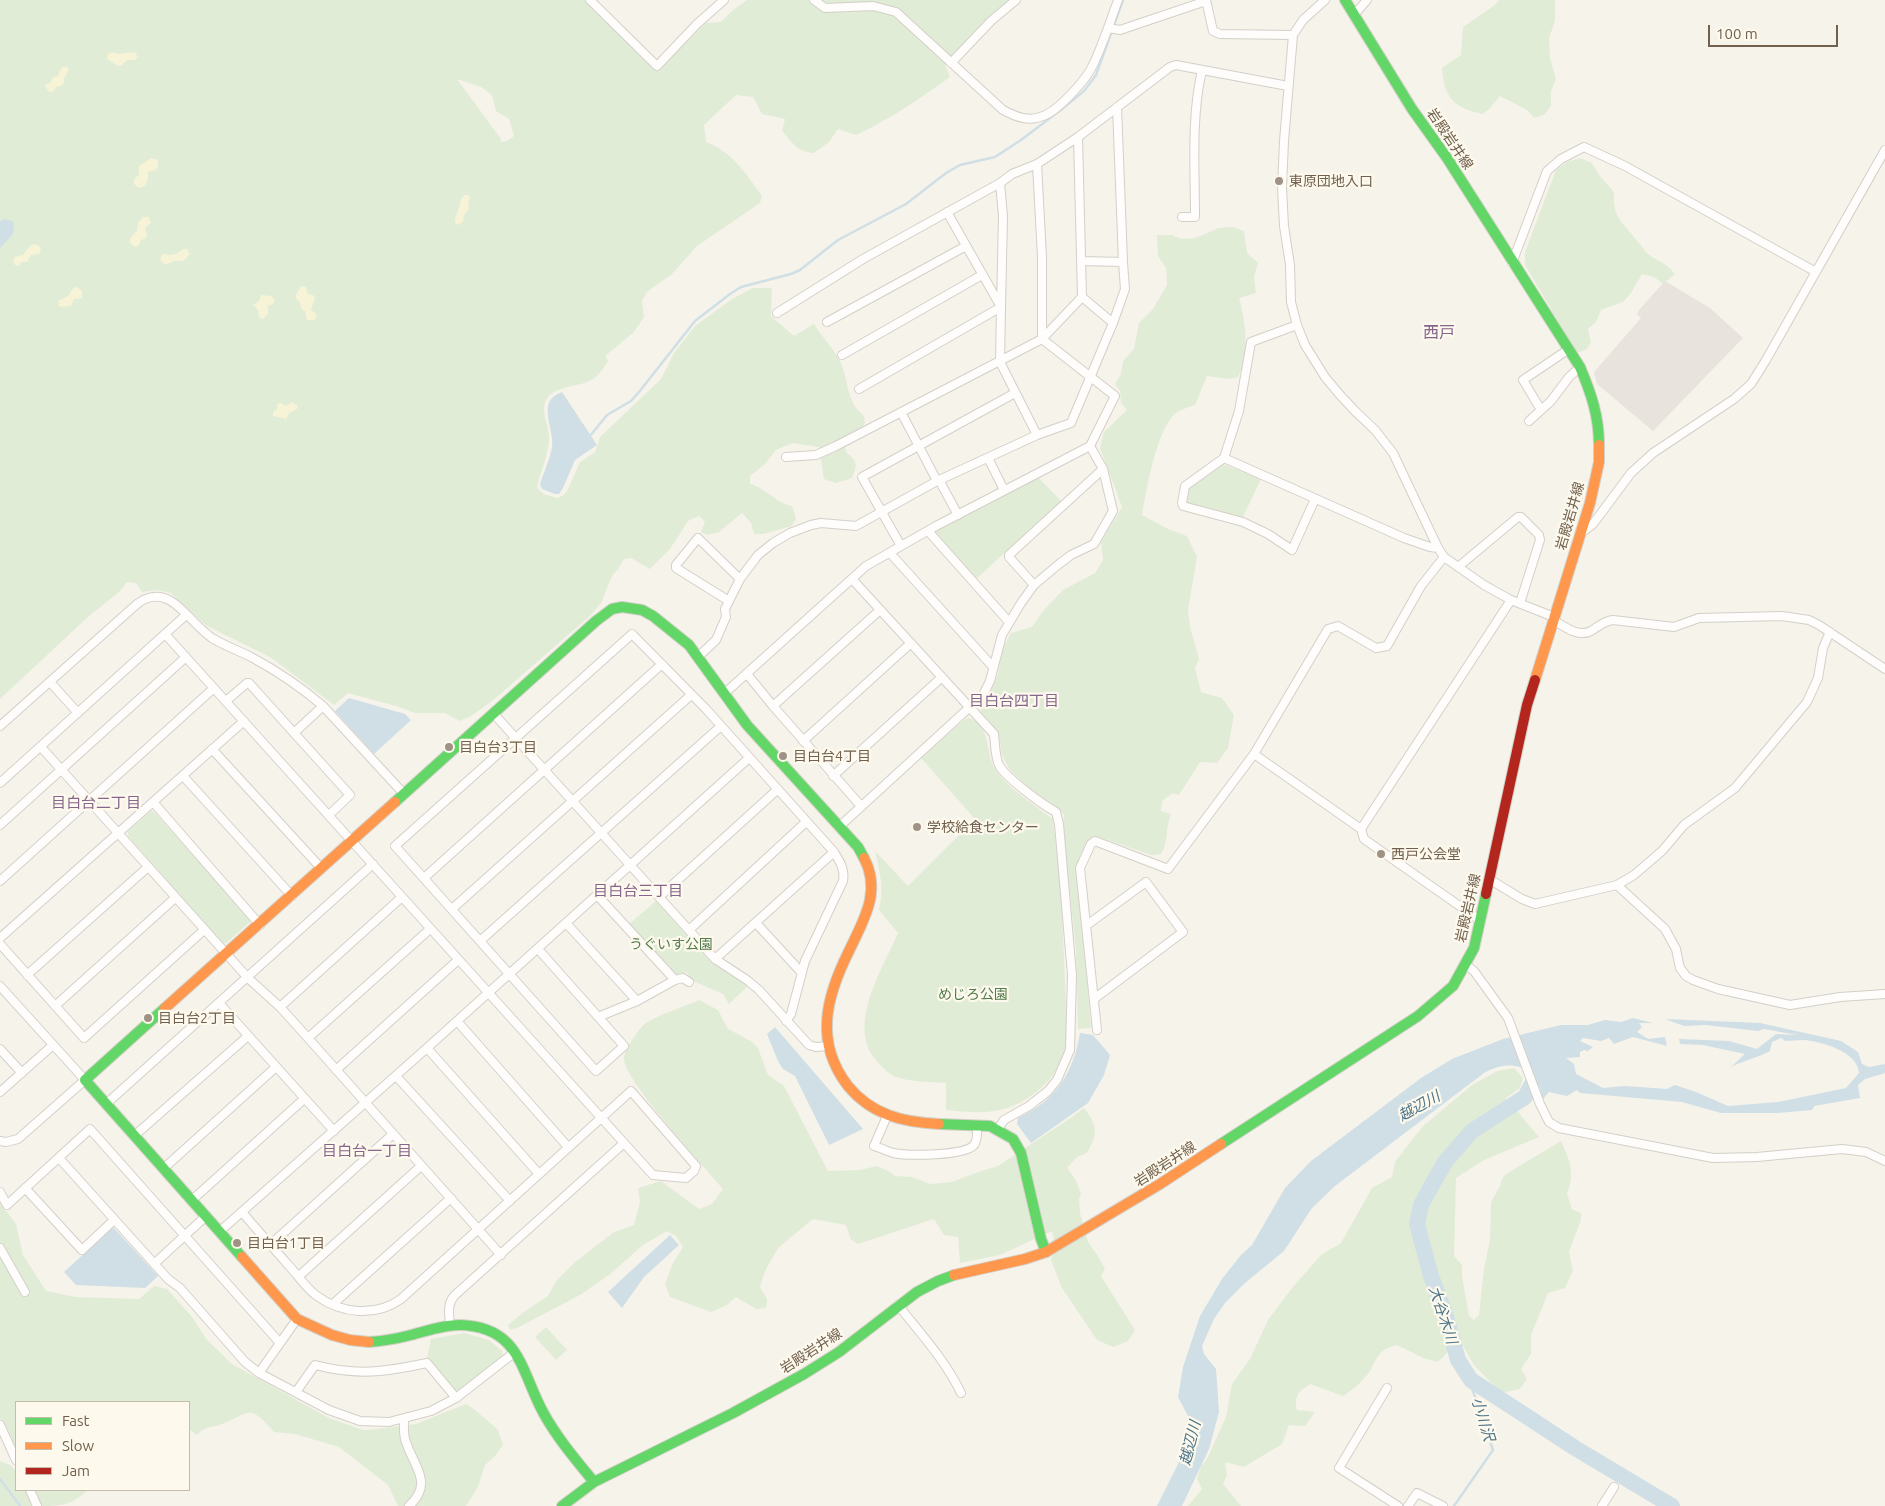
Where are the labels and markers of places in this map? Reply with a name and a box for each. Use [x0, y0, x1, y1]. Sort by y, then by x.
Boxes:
place label: 東原団地入口 [1289, 173, 1373, 189]
marker: 東原団地入口 [1273, 175, 1285, 187]
place label: 目白台3丁目 [459, 739, 537, 755]
marker: 目白台3丁目 [443, 741, 455, 753]
place label: 目白台4丁目 [793, 748, 871, 764]
marker: 目白台4丁目 [777, 750, 789, 762]
place label: 学校給食センター [927, 819, 1039, 835]
marker: 学校給食センター [911, 821, 923, 833]
place label: 西戸公会堂 [1391, 846, 1461, 862]
marker: 西戸公会堂 [1375, 848, 1387, 860]
place label: 目白台2丁目 [158, 1010, 236, 1026]
marker: 目白台2丁目 [142, 1012, 154, 1024]
place label: 目白台1丁目 [247, 1235, 325, 1251]
marker: 目白台1丁目 [231, 1237, 243, 1249]

